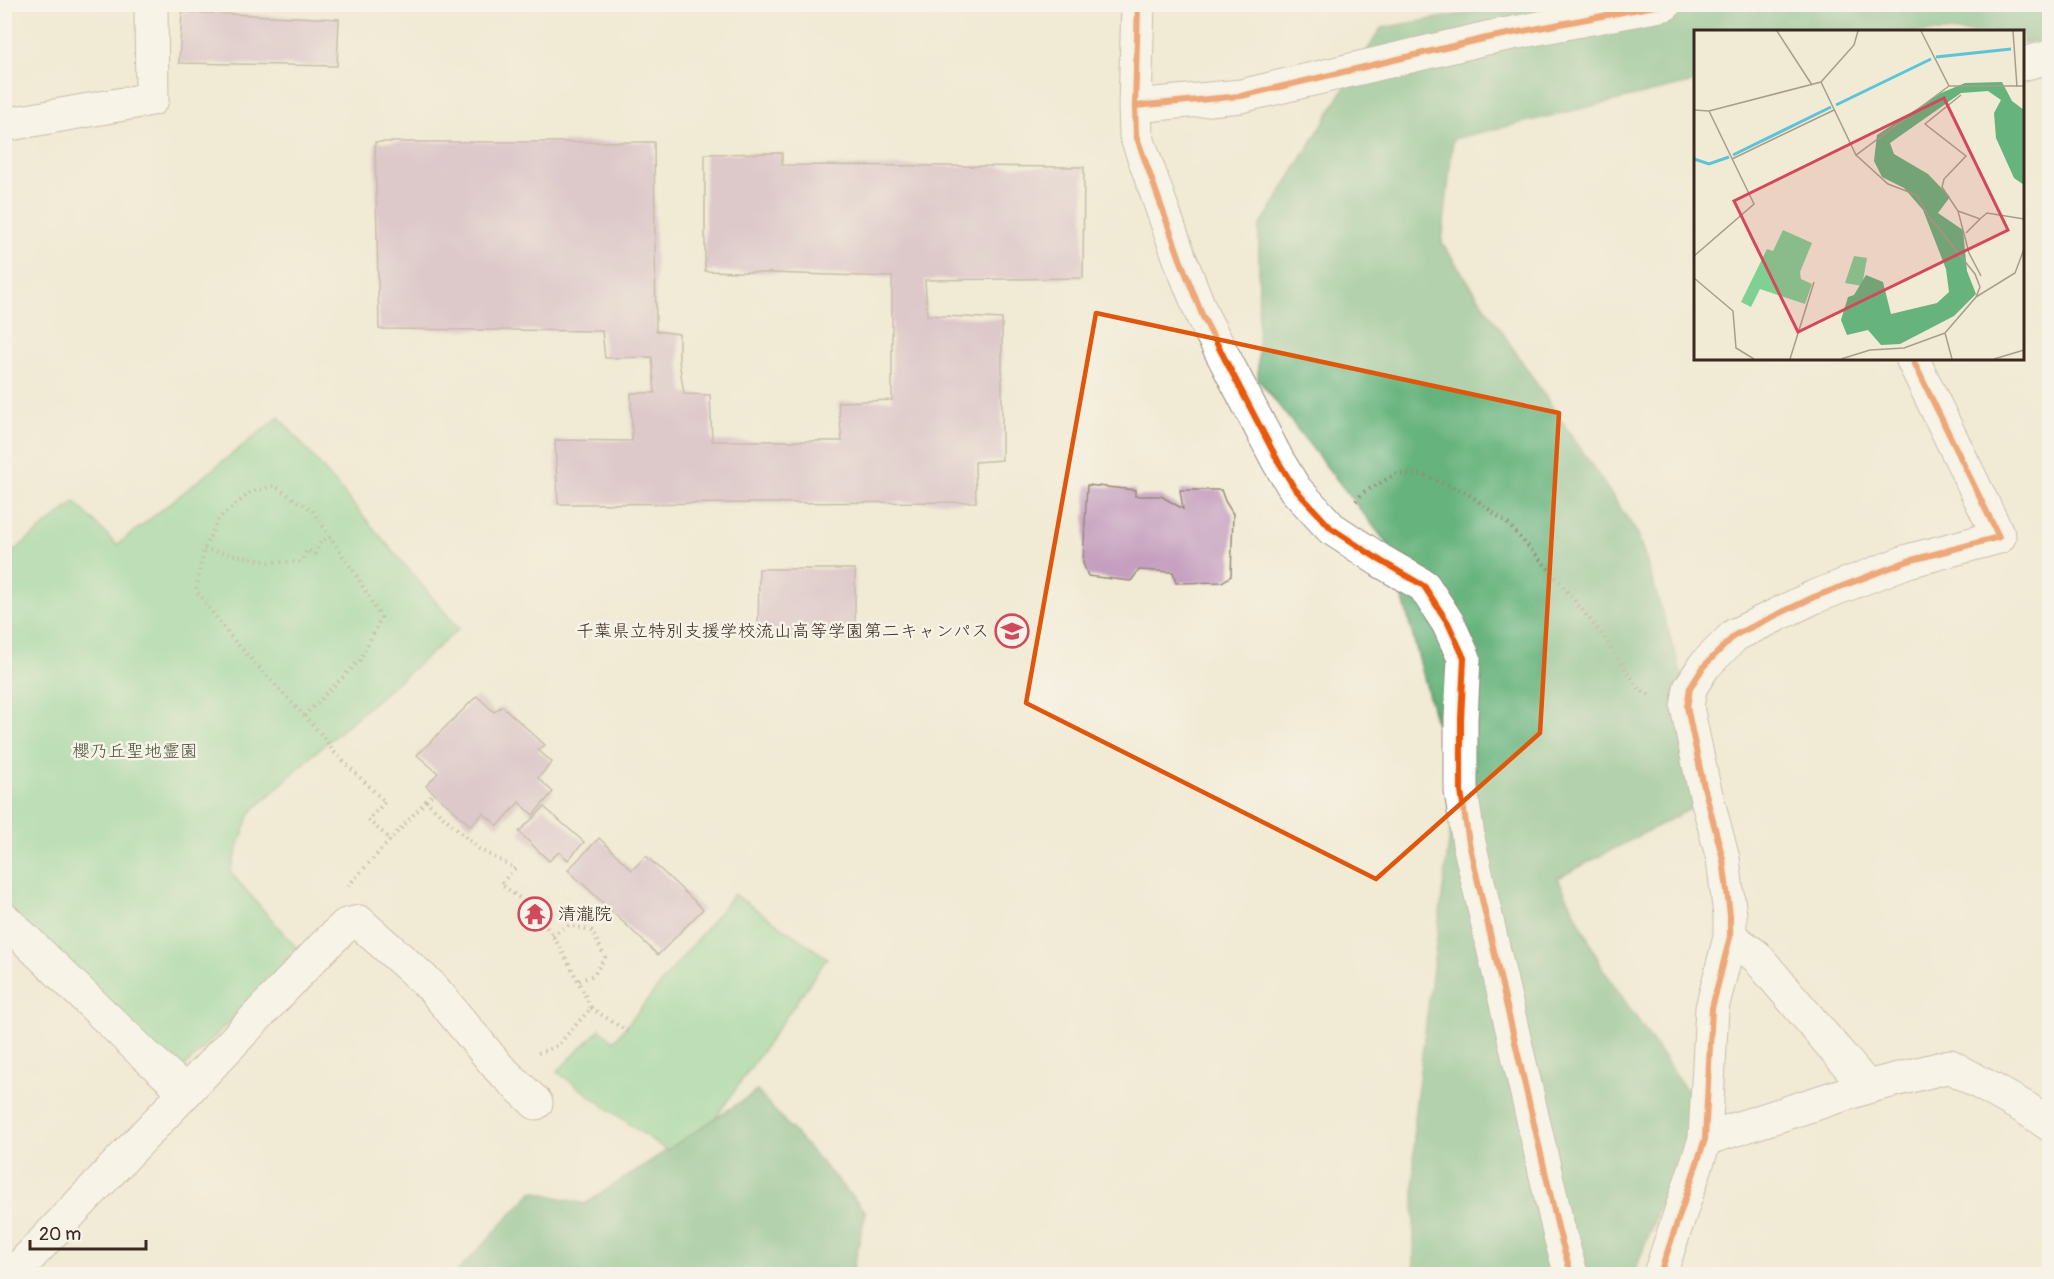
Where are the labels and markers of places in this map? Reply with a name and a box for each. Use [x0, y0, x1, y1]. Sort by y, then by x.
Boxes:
school or university icon: 千葉県立特別支援学校流山高等学園第二キャンパス [994, 613, 1030, 649]
place label: 千葉県立特別支援学校流山高等学園第二キャンパス [576, 620, 989, 643]
temple icon: 清瀧院 [517, 896, 553, 932]
place label: 清瀧院 [558, 903, 612, 926]

